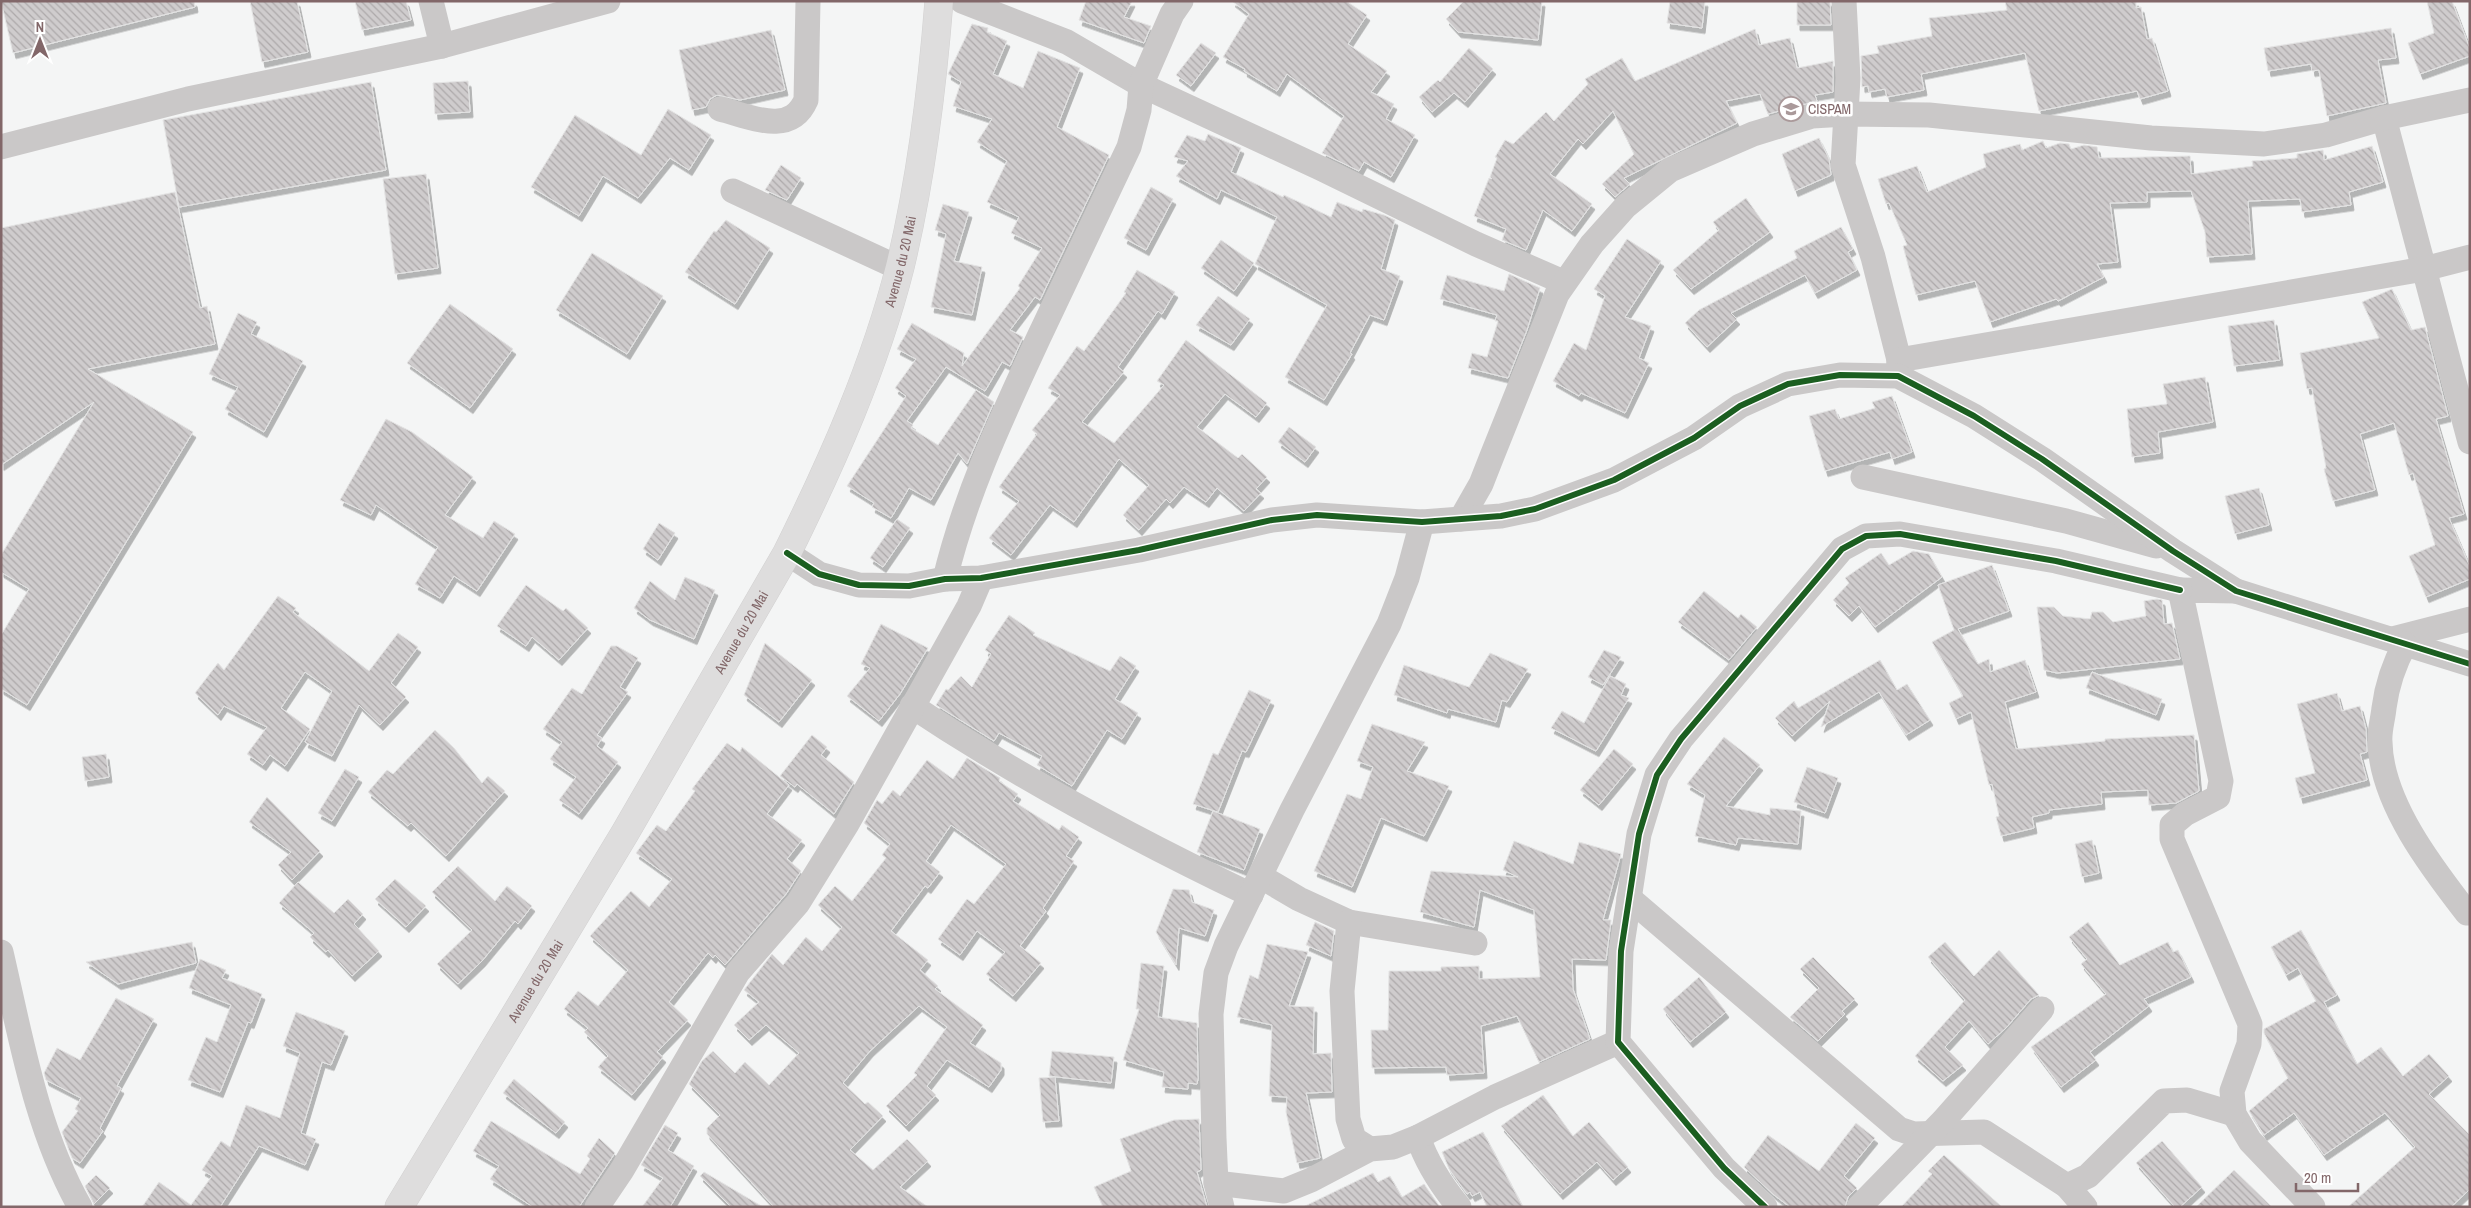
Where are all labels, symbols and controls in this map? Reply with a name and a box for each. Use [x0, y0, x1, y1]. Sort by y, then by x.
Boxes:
north arrow [15, 15, 65, 65]
text: N [36, 18, 44, 36]
school or university icon: CISPAM [1778, 96, 1804, 122]
place label: CISPAM [1808, 100, 1851, 118]
street label: Avenue du 20 Mai [880, 214, 920, 310]
street label: Avenue du 20 Mai [710, 587, 772, 678]
street label: Avenue du 20 Mai [503, 937, 567, 1026]
scale bar [2296, 1160, 2358, 1192]
text: 20 m [2304, 1167, 2331, 1188]

